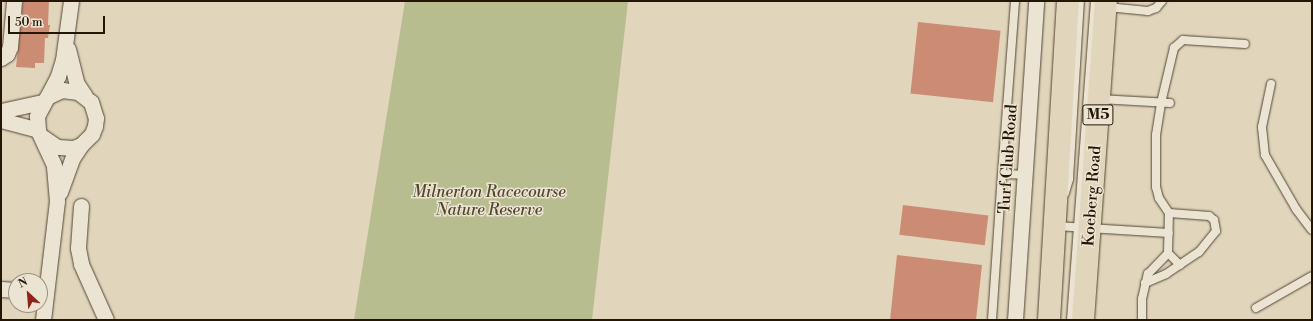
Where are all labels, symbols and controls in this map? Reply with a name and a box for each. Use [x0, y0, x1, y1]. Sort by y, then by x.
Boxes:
scale bar [10, 8, 107, 34]
text: 50 m [15, 15, 43, 30]
road number: M5 [1082, 102, 1114, 128]
street label: Turf Club Road [995, 104, 1021, 214]
street label: Koeberg Road [1079, 145, 1105, 247]
park label: Milnerton Racecourse Nature Reserve [412, 182, 566, 220]
north arrow [8, 273, 48, 313]
text: N [16, 275, 30, 291]

